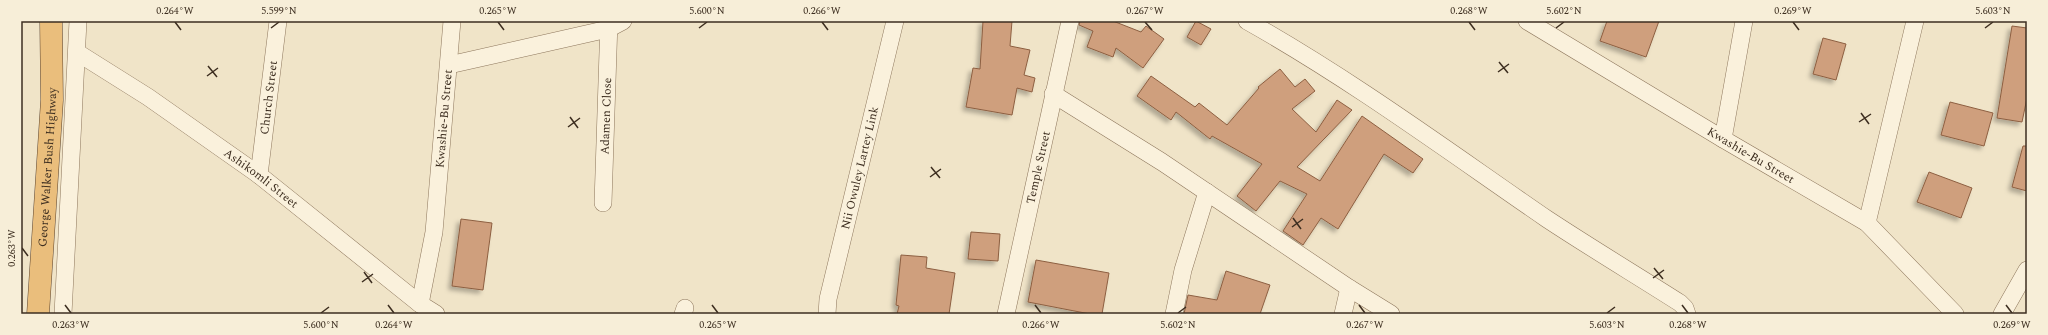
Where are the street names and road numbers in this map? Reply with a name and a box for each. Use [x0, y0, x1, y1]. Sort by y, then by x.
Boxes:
street label: Church Street [255, 59, 283, 136]
street label: Kwashie-Bu Street [430, 69, 457, 169]
street label: Adamen Close [595, 77, 617, 155]
street label: George Walker Bush Highway [33, 86, 62, 248]
street label: Nii Owuley Lartey Link [836, 104, 884, 231]
street label: Kwashie-Bu Street [1703, 122, 1798, 188]
street label: Temple Street [1021, 129, 1055, 206]
street label: Ashikomli Street [220, 143, 303, 213]

